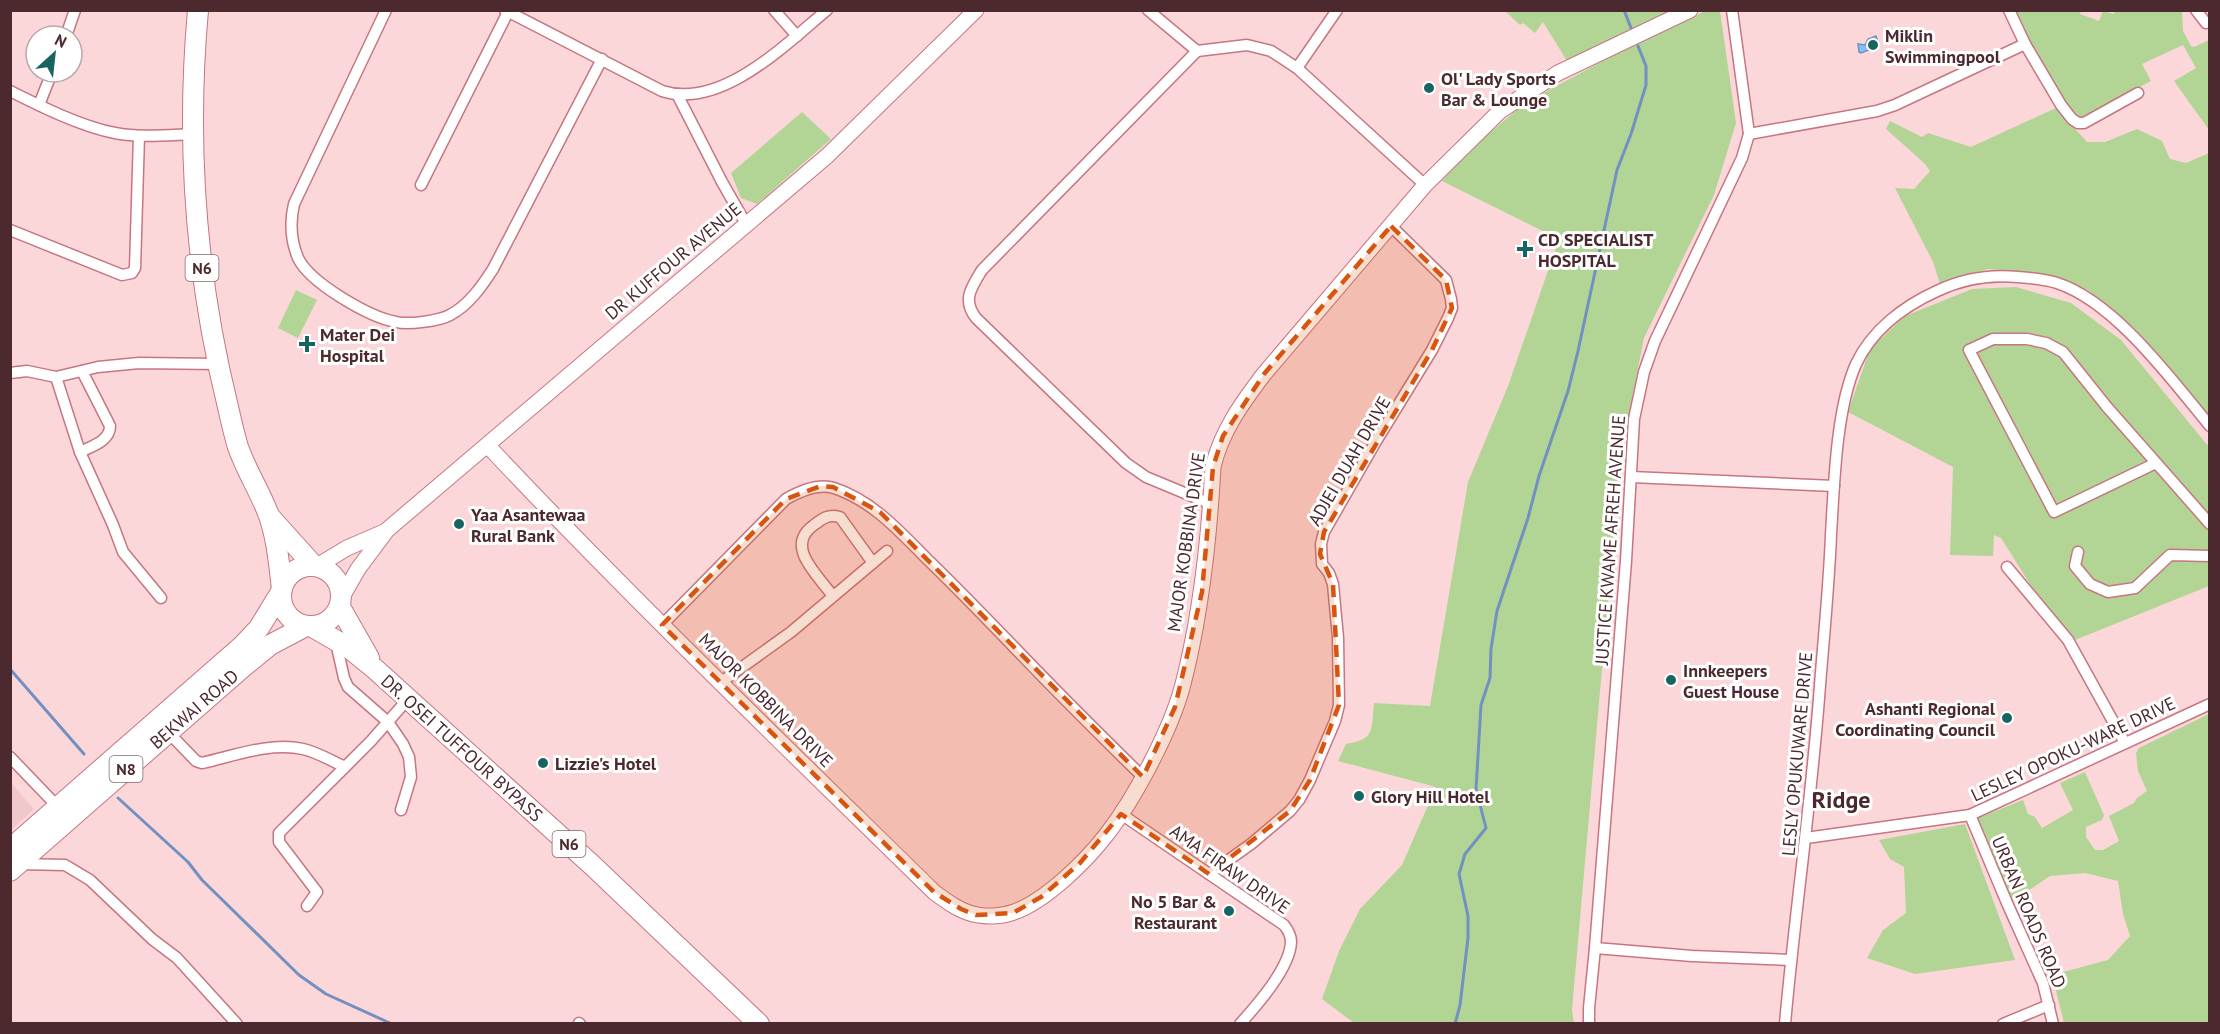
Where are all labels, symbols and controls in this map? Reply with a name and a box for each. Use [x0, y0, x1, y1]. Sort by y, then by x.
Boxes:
north arrow [24, 24, 84, 84]
place label: Miklin Swimmingpool [1885, 24, 2001, 68]
text: N [52, 29, 70, 52]
marker: Miklin Swimmingpool [1866, 38, 1880, 52]
place label: Ol' Lady Sports Bar & Lounge [1441, 67, 1556, 111]
marker: Ol' Lady Sports Bar & Lounge [1422, 81, 1436, 95]
street label: DR KUFFOUR AVENUE [600, 197, 746, 325]
place label: CD SPECIALIST HOSPITAL [1538, 228, 1654, 272]
marker: CD SPECIALIST HOSPITAL [1516, 240, 1534, 258]
road number: N6 [186, 255, 218, 281]
place label: Mater Dei Hospital [320, 323, 395, 367]
marker: Mater Dei Hospital [298, 335, 316, 353]
street label: ADJEI DUAH DRIVE [1303, 392, 1395, 530]
street label: JUSTICE KWAME AFREH AVENUE [1590, 414, 1630, 667]
street label: MAJOR KOBBINA DRIVE [1162, 451, 1210, 633]
place label: Yaa Asantewaa Rural Bank [470, 503, 585, 547]
marker: Yaa Asantewaa Rural Bank [452, 517, 466, 531]
street label: MAJOR KOBBINA DRIVE [694, 628, 838, 772]
street label: LESLY OPUKUWARE DRIVE [1777, 651, 1817, 857]
place label: Innkeepers Guest House [1683, 659, 1779, 703]
street label: BEKWAI ROAD [145, 664, 243, 754]
street label: DR. OSEI TUFFOUR BYPASS [376, 669, 548, 827]
marker: Innkeepers Guest House [1664, 673, 1678, 687]
street label: LESLEY OPOKU-WARE DRIVE [1967, 691, 2179, 807]
place label: Ashanti Regional Coordinating Council [1835, 697, 1996, 741]
marker: Ashanti Regional Coordinating Council [2000, 711, 2014, 725]
place label: Lizzie's Hotel [555, 752, 657, 775]
road number: N8 [110, 756, 142, 782]
marker: Lizzie's Hotel [536, 756, 550, 770]
district label: Ridge [1812, 784, 1870, 815]
place label: Glory Hill Hotel [1371, 785, 1490, 808]
marker: Glory Hill Hotel [1352, 789, 1366, 803]
street label: AMA FIRAW DRIVE [1166, 819, 1294, 919]
road number: N6 [552, 831, 586, 857]
street label: URBAN ROADS ROAD [1987, 833, 2071, 991]
place label: No 5 Bar & Restaurant [1131, 890, 1218, 934]
marker: No 5 Bar & Restaurant [1222, 904, 1236, 918]

